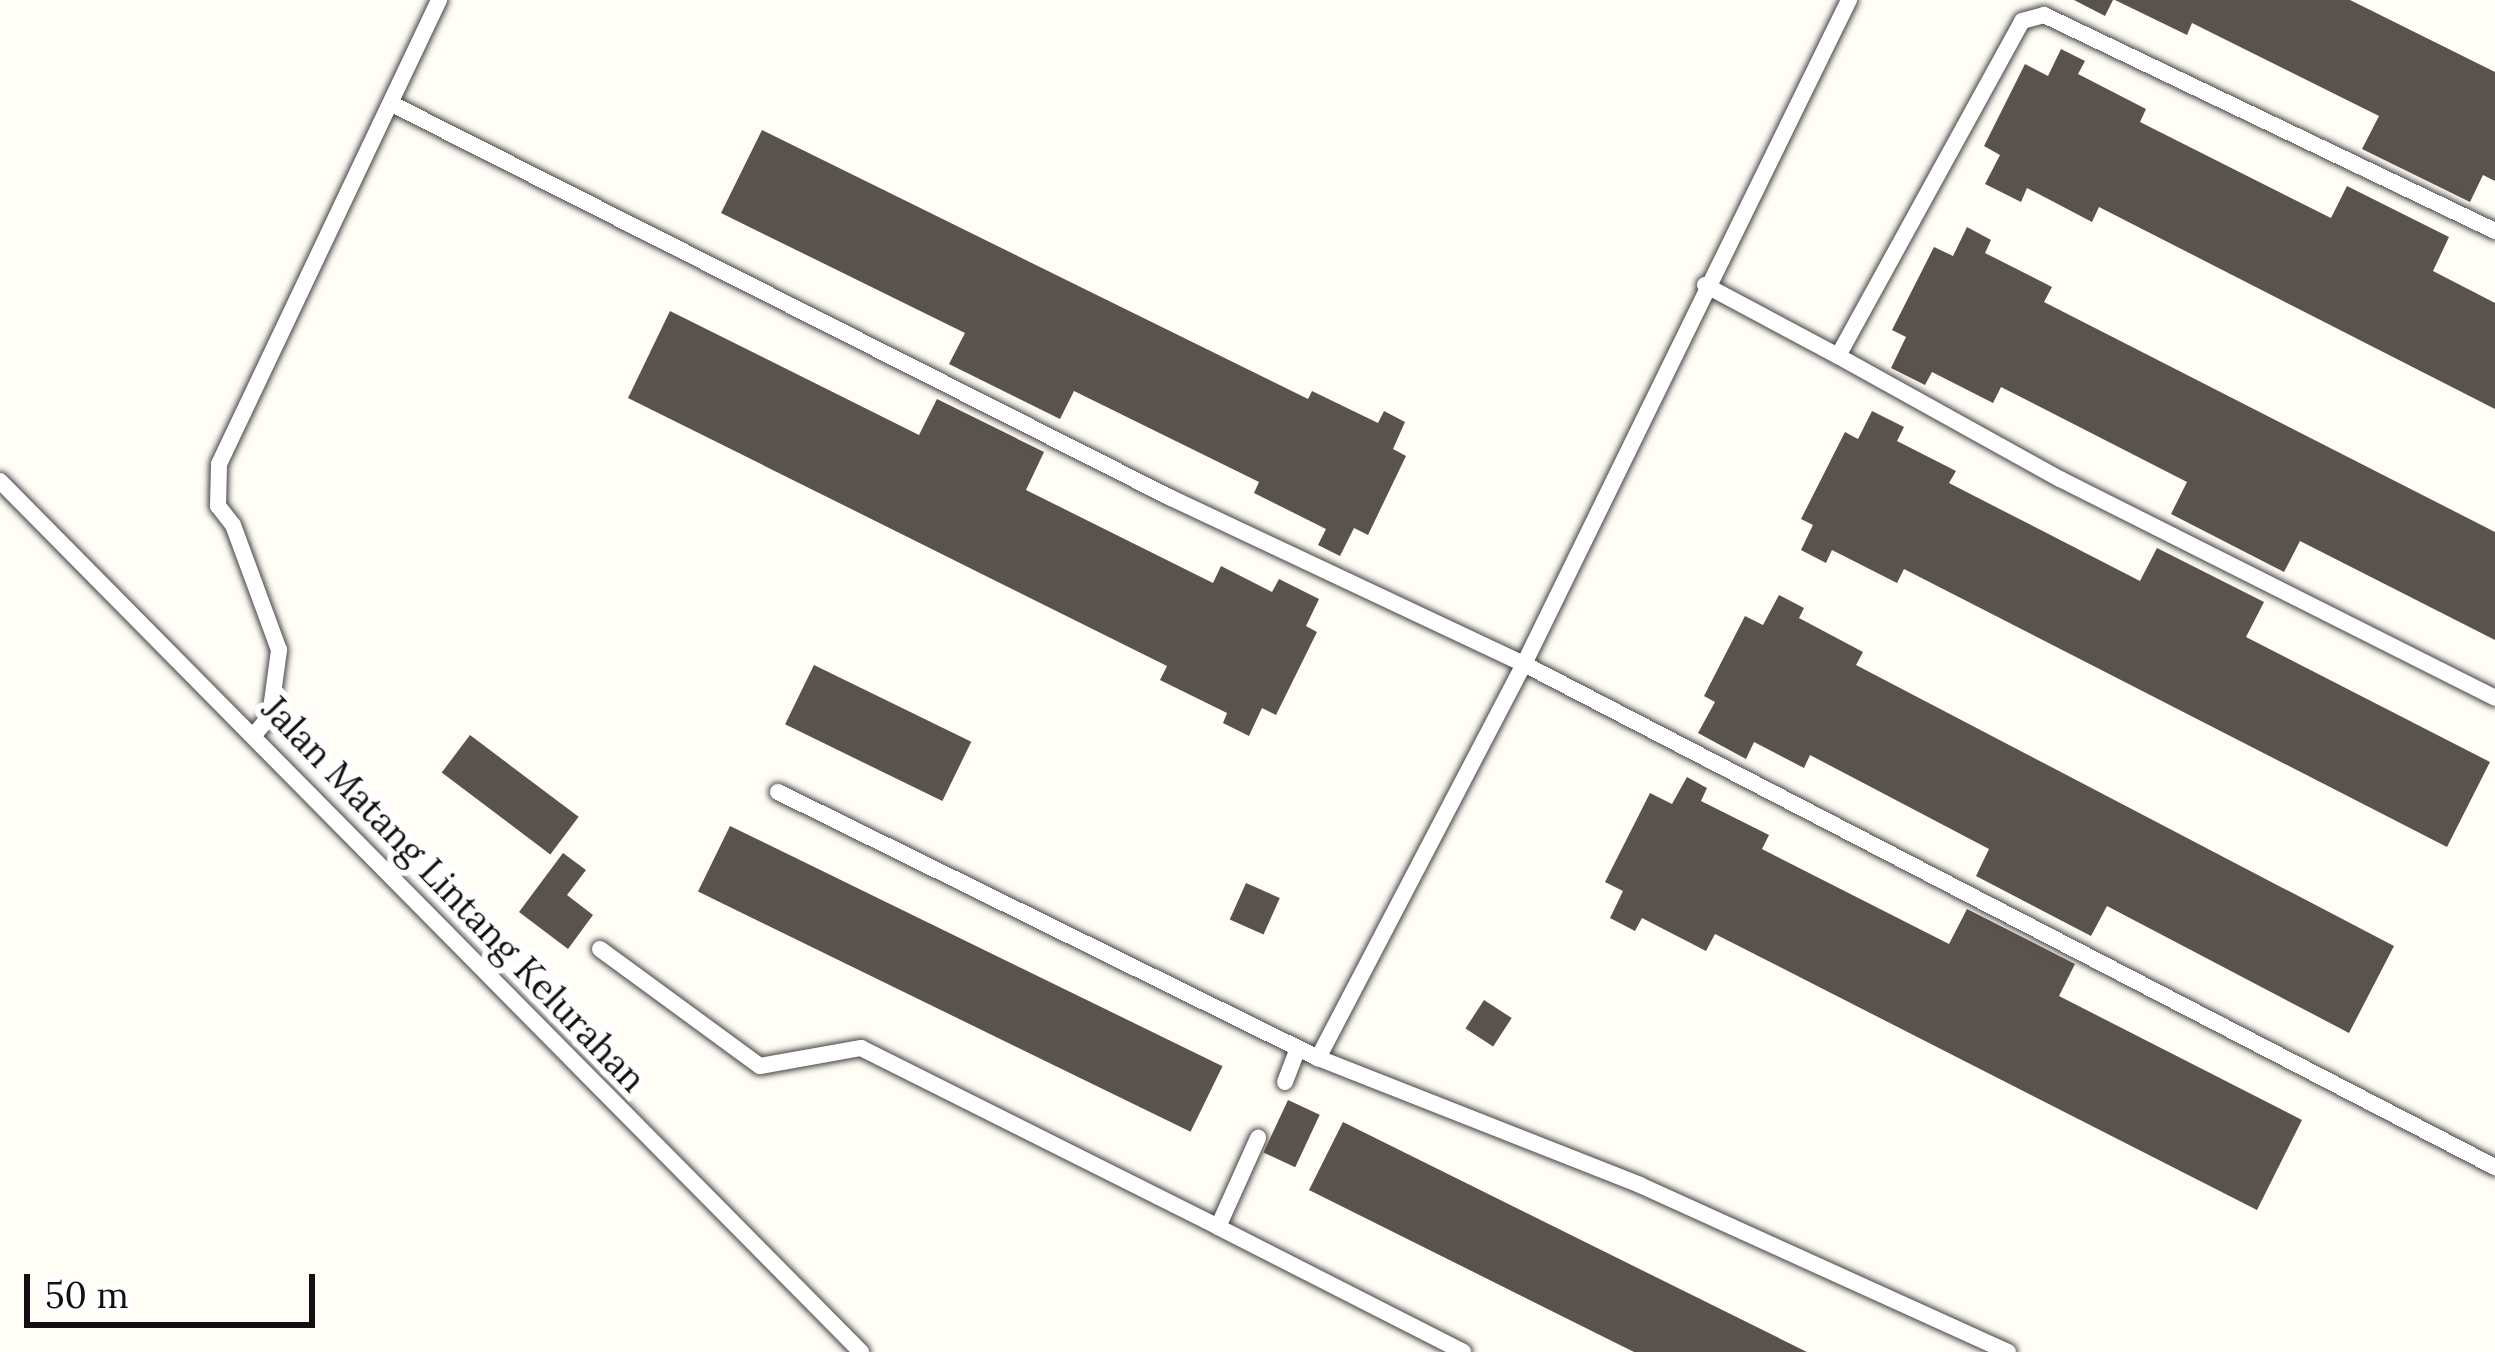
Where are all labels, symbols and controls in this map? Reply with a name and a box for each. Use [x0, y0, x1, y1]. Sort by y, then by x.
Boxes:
street label: Jalan Matang Lintang Kelurahan [253, 687, 655, 1101]
scale bar [30, 1250, 321, 1324]
text: 50 m [45, 1272, 129, 1318]

